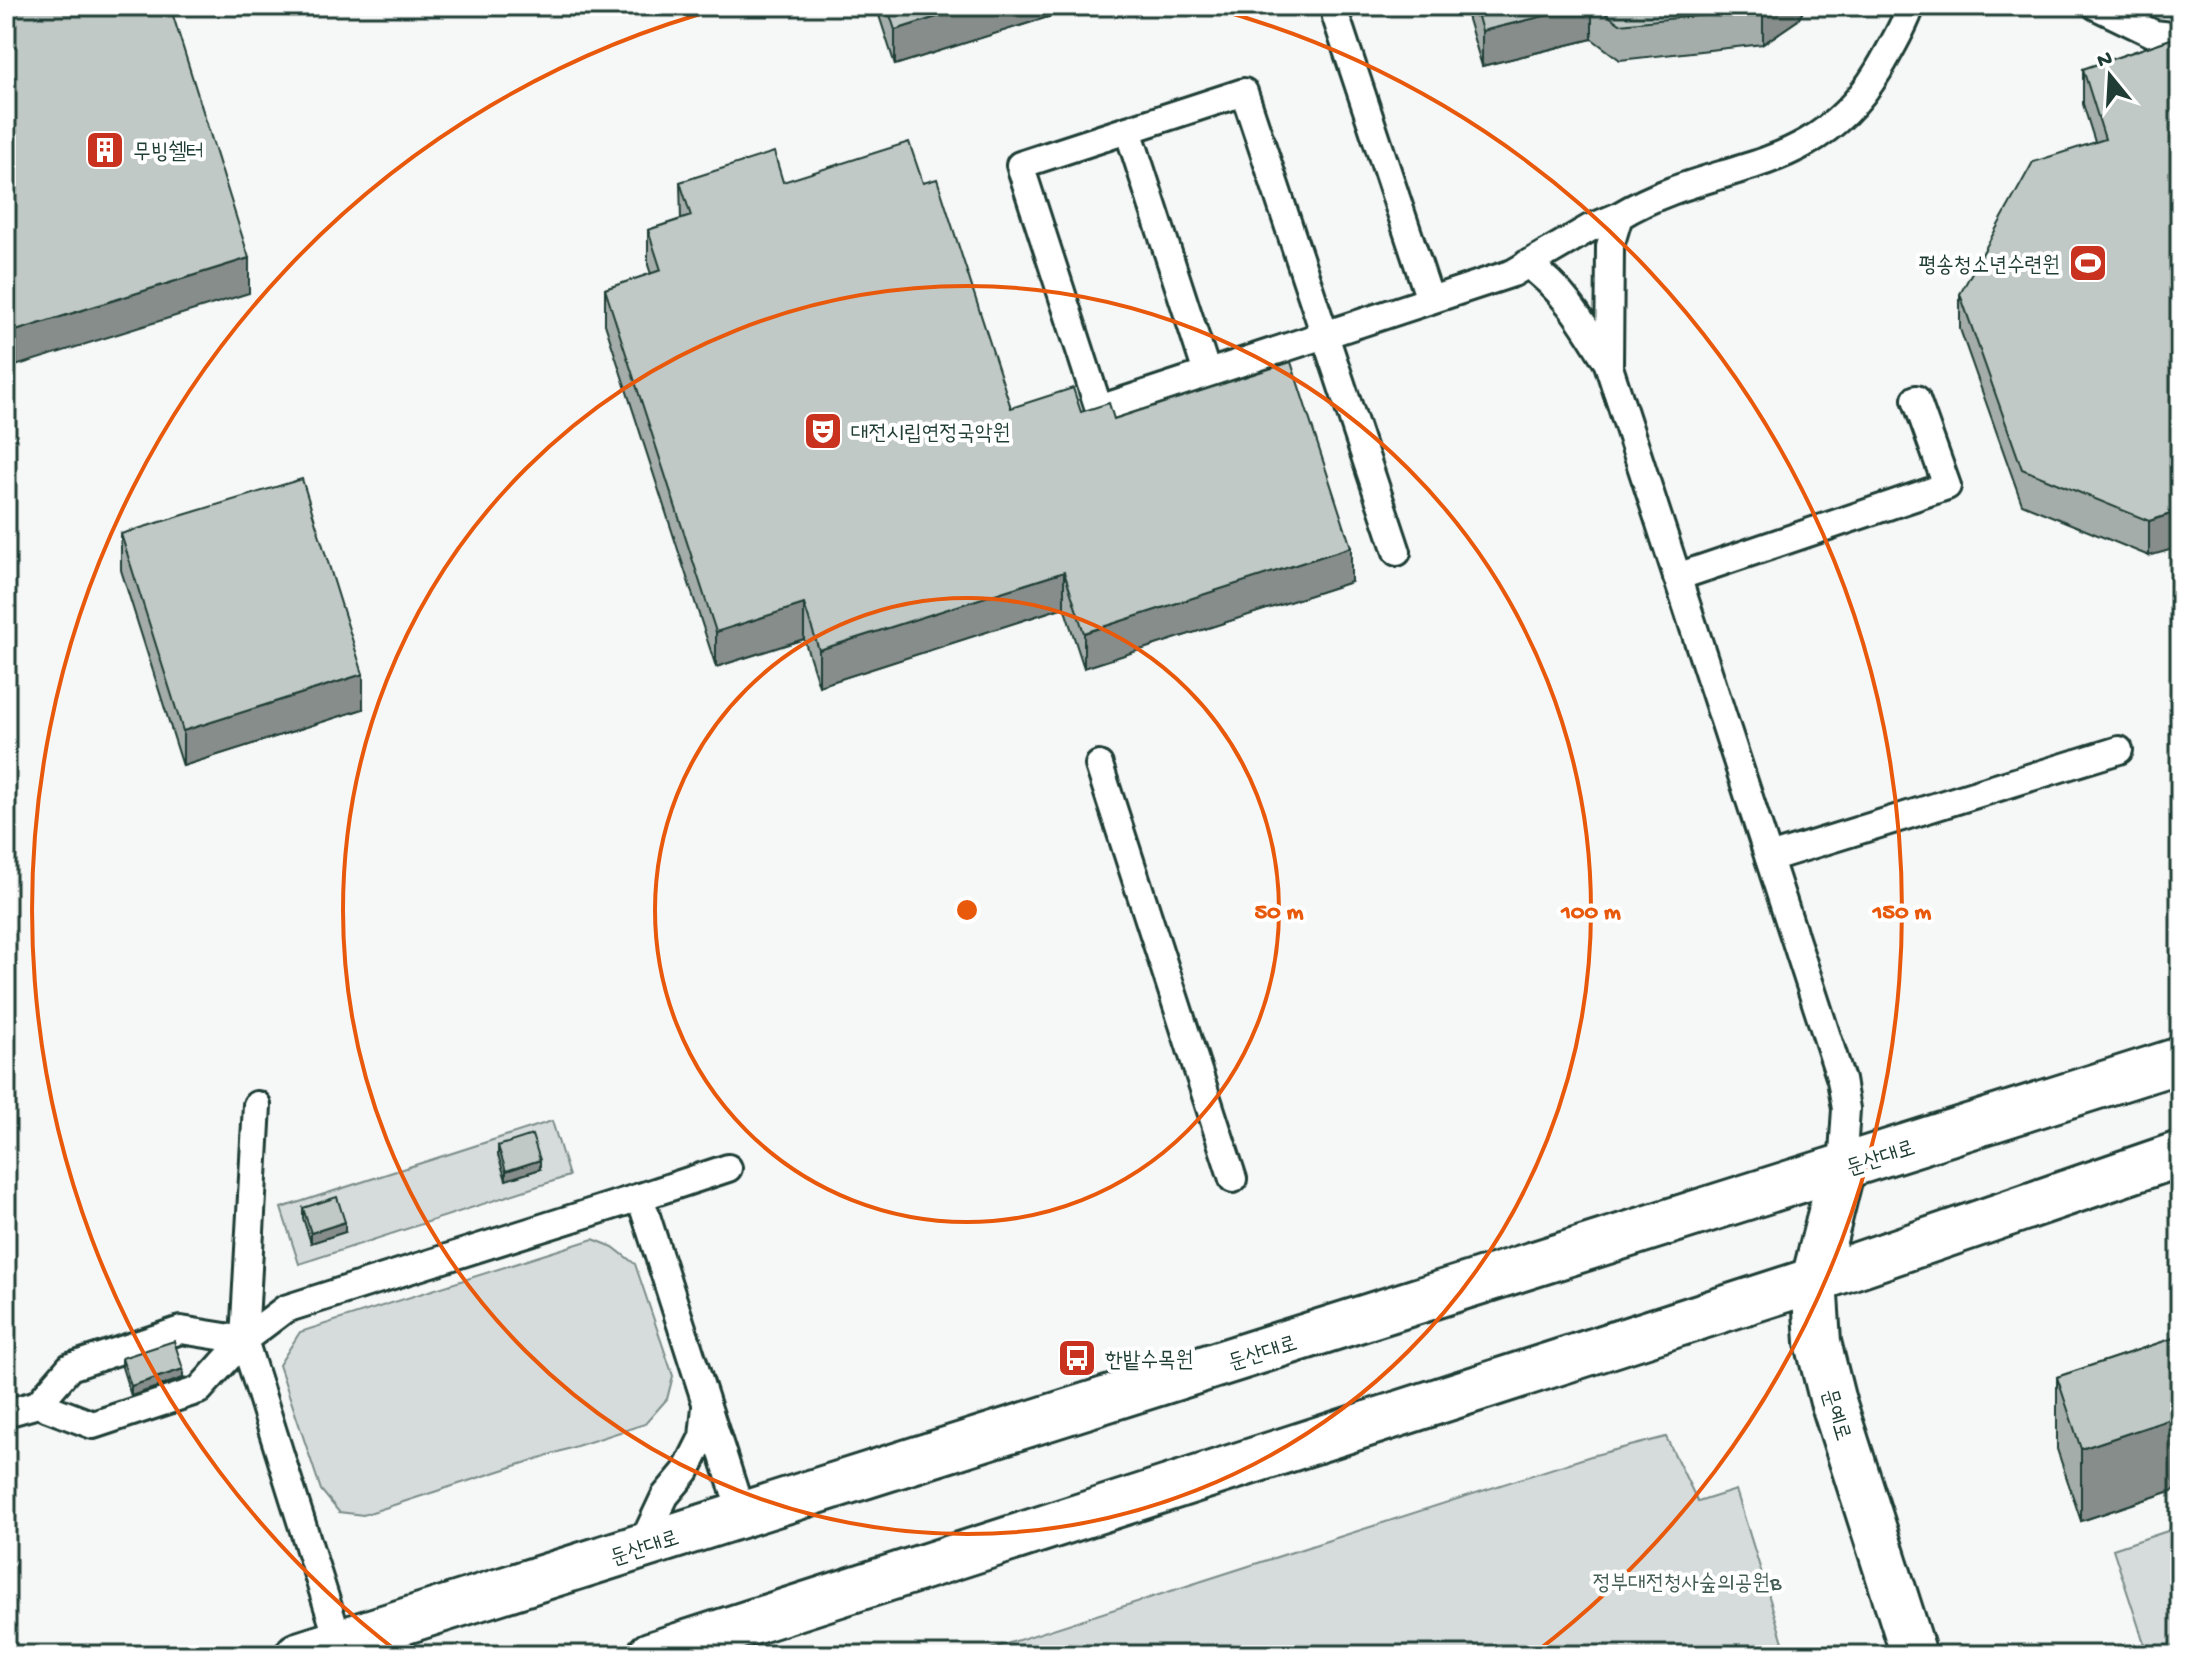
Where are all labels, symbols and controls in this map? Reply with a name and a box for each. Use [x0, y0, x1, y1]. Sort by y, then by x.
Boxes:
north arrow [2070, 36, 2150, 116]
text: N [2094, 46, 2116, 75]
building icon: 무빙쉘터 [84, 129, 126, 171]
place label: 무빙쉘터 [133, 140, 204, 167]
sports icon: 평송청소년수련원 [2067, 242, 2109, 284]
place label: 평송청소년수련원 [1918, 254, 2060, 280]
theatre icon: 대전시립연정국악원 [802, 410, 844, 452]
place label: 대전시립연정국악원 [851, 422, 1010, 448]
centre of rings [953, 896, 981, 924]
text: 50 m [1255, 899, 1303, 928]
text: 100 m [1560, 899, 1621, 928]
text: 150 m [1872, 899, 1931, 928]
street label: 둔산대로 [1844, 1136, 1919, 1183]
street label: 둔산대로 [1226, 1332, 1301, 1378]
bus stop icon: 한밭수목원 [1056, 1337, 1098, 1379]
place label: 한밭수목원 [1105, 1349, 1194, 1375]
street label: 문예로 [1814, 1386, 1854, 1444]
street label: 둔산대로 [608, 1526, 683, 1573]
park label: 정부대전청사숲의공원B [1593, 1572, 1782, 1598]

